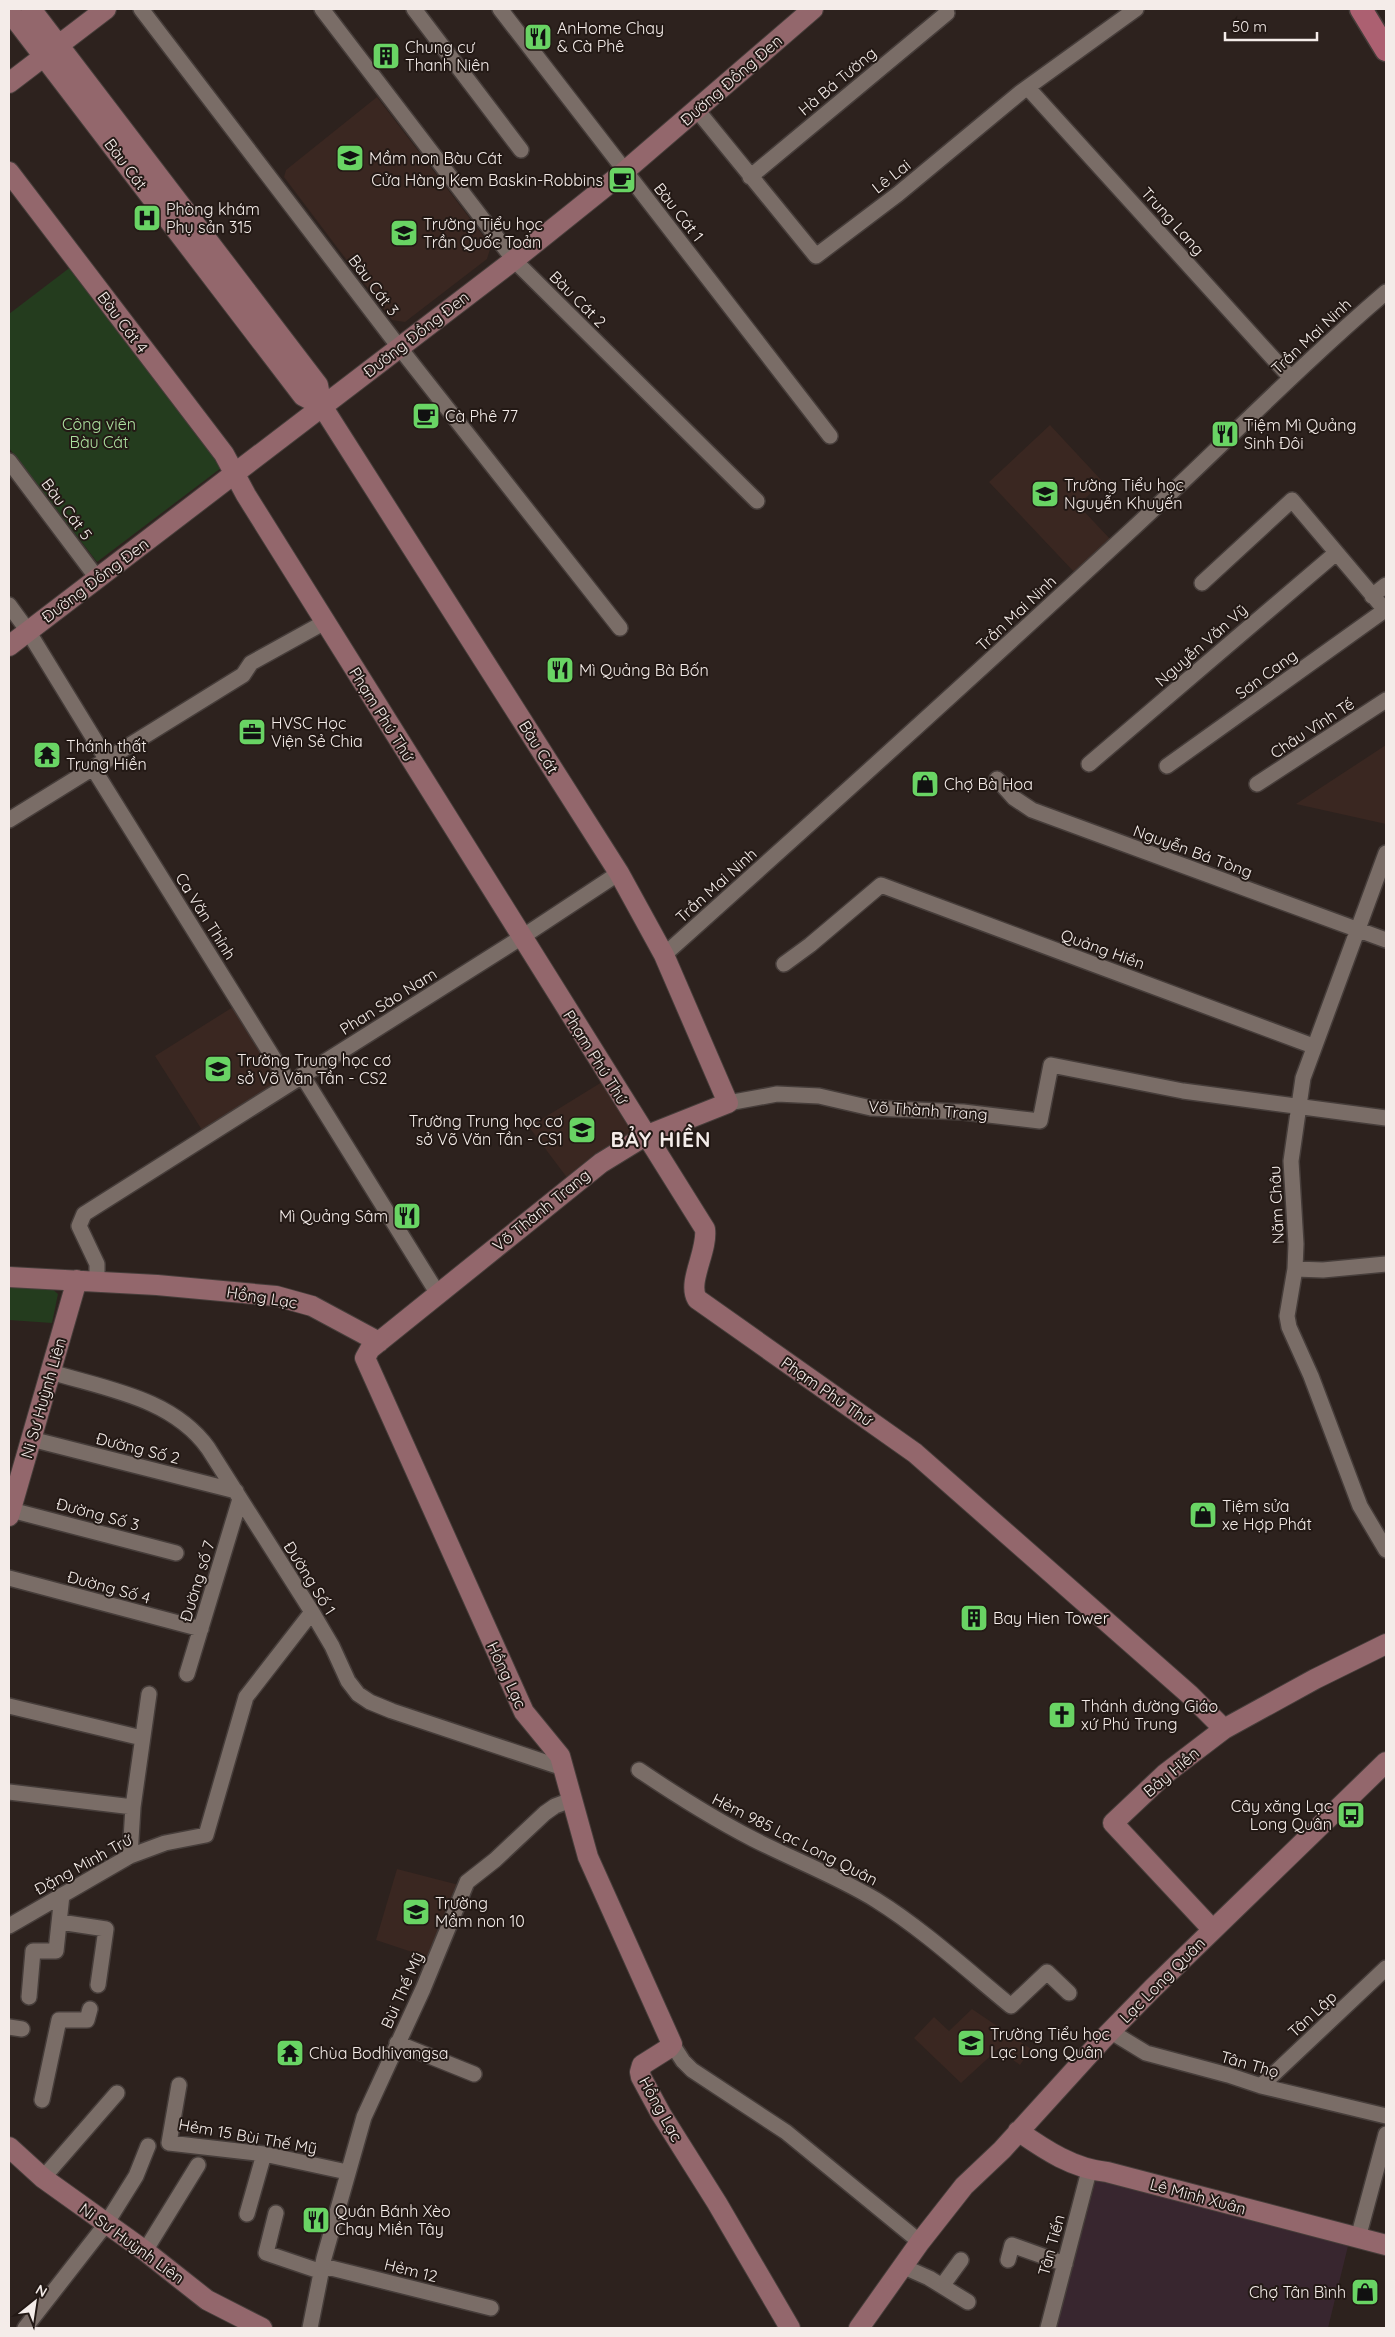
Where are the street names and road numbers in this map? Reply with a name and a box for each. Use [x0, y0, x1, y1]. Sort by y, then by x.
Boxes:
street label: Đường Đồng Đen [676, 30, 786, 130]
street label: Hà Bá Tường [794, 43, 880, 119]
street label: Bàu Cát [100, 134, 152, 194]
street label: Lê Lai [868, 155, 914, 197]
street label: Bàu Cát 1 [650, 179, 708, 245]
street label: Trung Lang [1137, 183, 1209, 259]
street label: Bàu Cát 3 [344, 250, 404, 320]
street label: Bàu Cát 2 [545, 266, 611, 332]
street label: Bàu Cát 4 [93, 287, 153, 357]
street label: Đường Đồng Đen [359, 287, 473, 381]
street label: Trần Mai Ninh [1267, 294, 1355, 378]
street label: Bàu Cát 5 [37, 474, 97, 544]
street label: Đường Đồng Đen [38, 533, 152, 627]
street label: Trần Mai Ninh [972, 571, 1060, 655]
street label: Nguyễn Văn Vỹ [1151, 599, 1251, 691]
street label: Sơn Cang [1231, 645, 1301, 703]
street label: Phạm Phú Thứ [345, 663, 419, 766]
street label: Châu Vĩnh Tế [1266, 693, 1358, 763]
street label: Bàu Cát [515, 717, 563, 777]
street label: Nguyễn Bá Tòng [1131, 820, 1255, 882]
street label: Trần Mai Ninh [671, 843, 761, 927]
street label: Ca Văn Thỉnh [171, 869, 241, 963]
street label: Quảng Hiền [1058, 925, 1148, 973]
street label: Phan Sào Nam [336, 963, 440, 1039]
street label: Phạm Phú Thứ [559, 1006, 633, 1109]
street label: Võ Thành Trang [868, 1096, 988, 1124]
street label: Võ Thành Trang [488, 1165, 594, 1255]
street label: Năm Châu [1264, 1165, 1288, 1245]
street label: Hồng Lạc [225, 1282, 299, 1312]
street label: Ni Sư Huỳnh Liên [16, 1335, 70, 1461]
street label: Phạm Phú Thứ [777, 1352, 877, 1430]
street label: Đường Số 2 [94, 1428, 182, 1468]
street label: Đường Số 3 [54, 1493, 142, 1535]
street label: Đường số 7 [175, 1538, 219, 1624]
street label: Đường Số 1 [280, 1538, 340, 1618]
street label: Đường Số 4 [65, 1566, 153, 1608]
street label: Hồng Lạc [483, 1638, 531, 1712]
street label: Bảy Hiền [1139, 1743, 1203, 1801]
street label: Hẻm 985 Lạc Long Quân [709, 1788, 881, 1890]
street label: Đặng Minh Trứ [31, 1829, 136, 1899]
street label: Lạc Long Quân [1115, 1933, 1209, 2027]
street label: Bùi Thế Mỹ [376, 1949, 428, 2031]
street label: Tân Lập [1284, 1986, 1340, 2042]
street label: Tân Thọ [1219, 2046, 1281, 2082]
street label: Hồng Lạc [635, 2073, 687, 2145]
street label: Hẻm 15 Bùi Thế Mỹ [177, 2114, 319, 2158]
street label: Lê Minh Xuân [1148, 2174, 1248, 2218]
street label: Ni Sư Huỳnh Liên [76, 2198, 188, 2288]
street label: Tân Tiến [1033, 2212, 1069, 2278]
street label: Hẻm 12 [382, 2254, 440, 2286]

